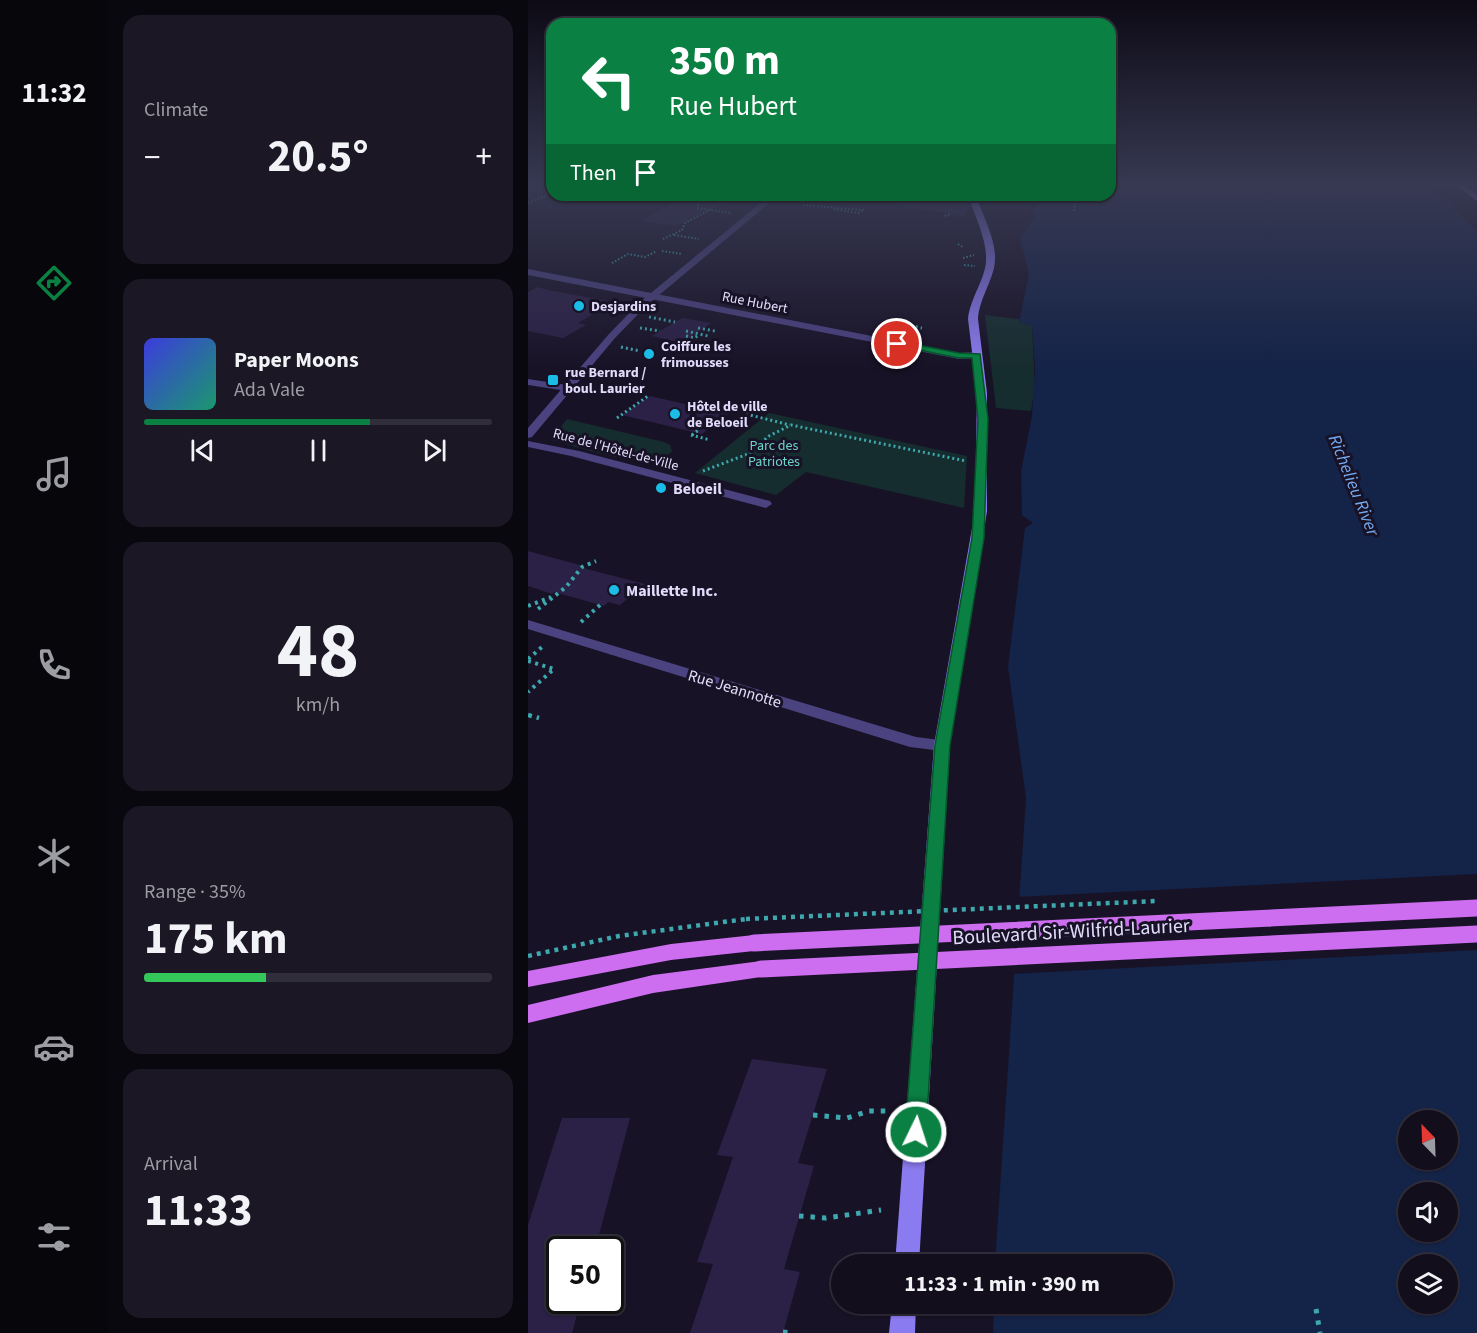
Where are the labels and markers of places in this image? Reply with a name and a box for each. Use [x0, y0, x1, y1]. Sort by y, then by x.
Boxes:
place label: Desjardins [591, 297, 656, 317]
marker: Desjardins [572, 299, 586, 313]
pin [871, 318, 922, 369]
place label: Coiffure les frimousses [661, 337, 731, 373]
marker: Coiffure les frimousses [642, 347, 656, 361]
place label: rue Bernard / boul. Laurier [565, 363, 647, 399]
marker: rue Bernard / boul. Laurier [546, 373, 560, 387]
place label: Hôtel de ville de Beloeil [687, 397, 768, 433]
marker: Hôtel de ville de Beloeil [668, 407, 682, 421]
place label: Beloeil [673, 478, 722, 500]
marker: Beloeil [654, 481, 668, 495]
place label: Maillette Inc. [626, 580, 718, 602]
marker: Maillette Inc. [607, 583, 621, 597]

